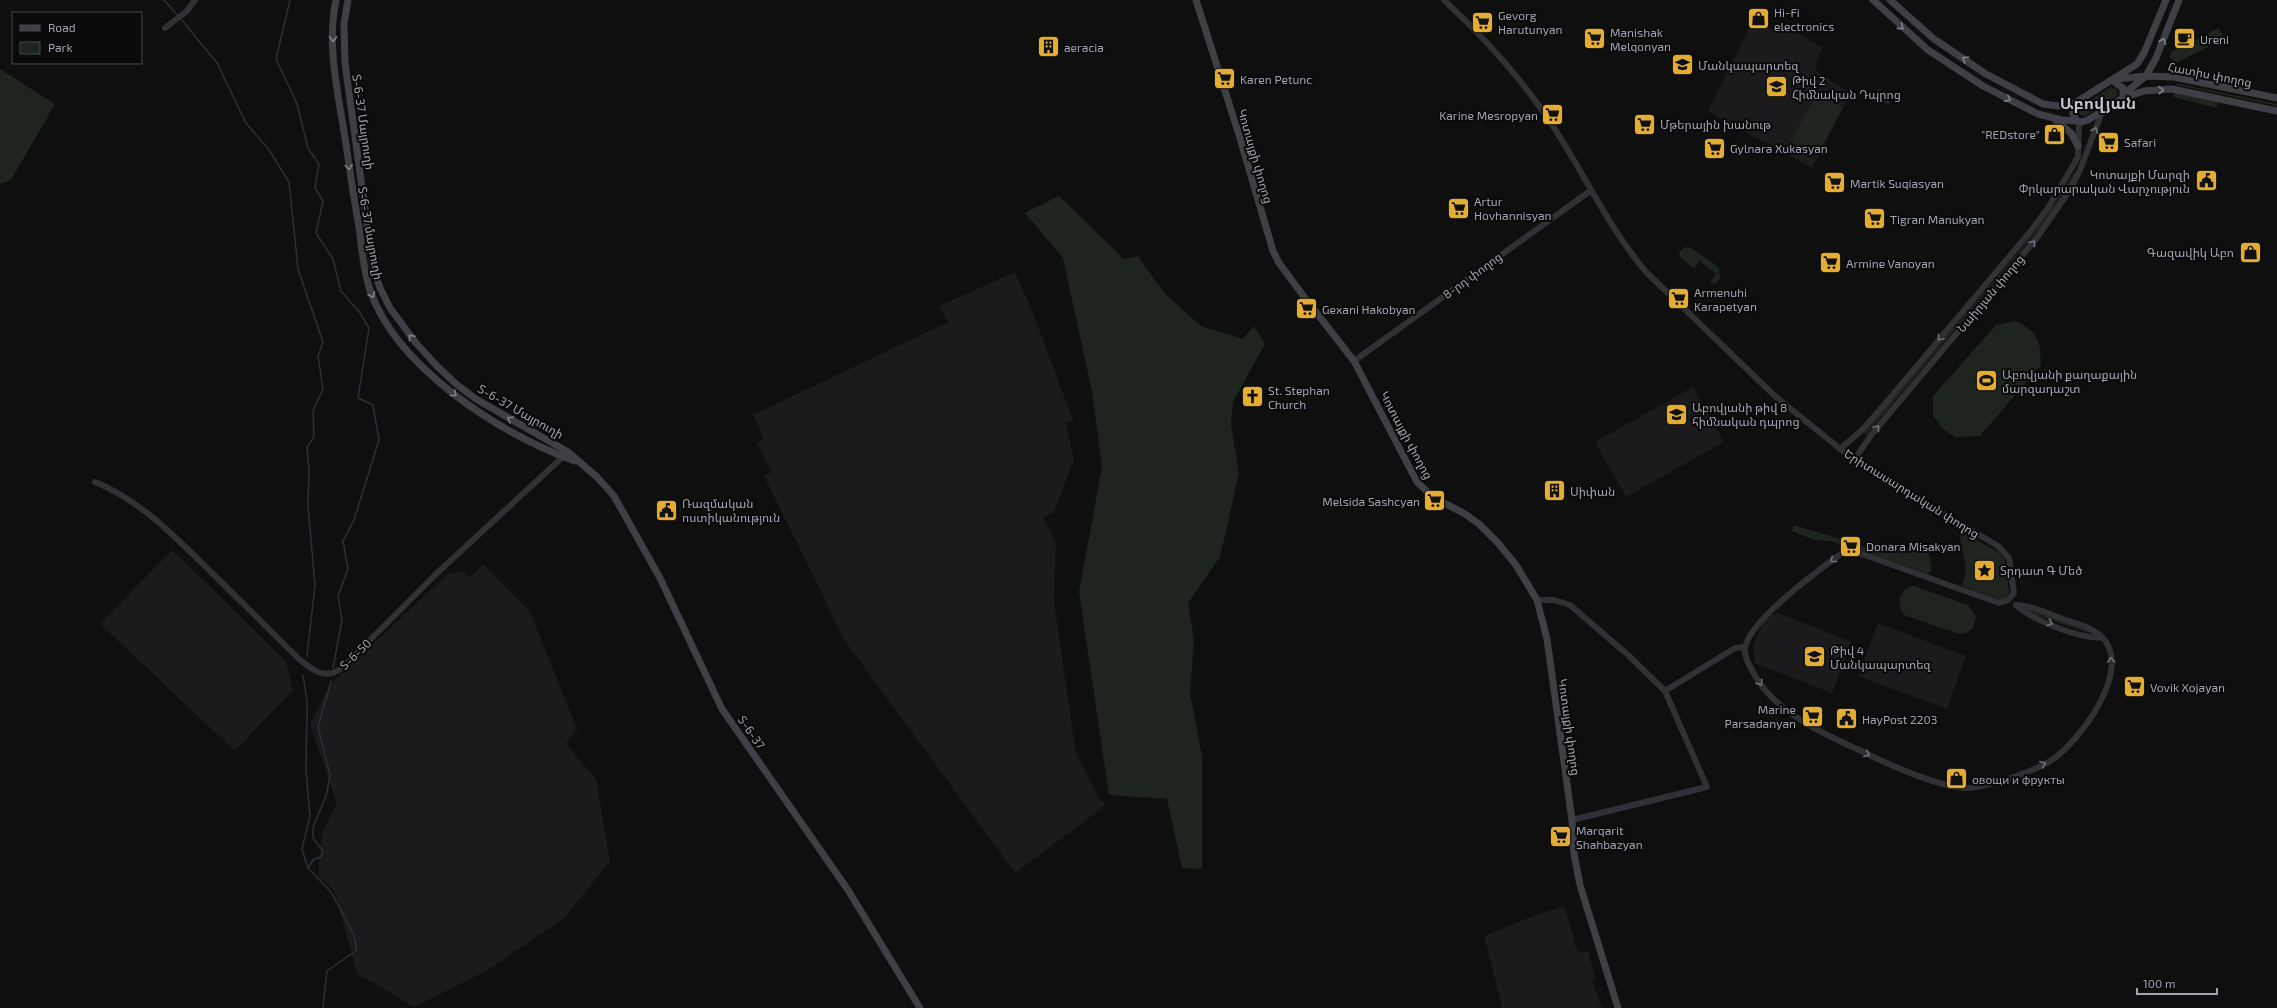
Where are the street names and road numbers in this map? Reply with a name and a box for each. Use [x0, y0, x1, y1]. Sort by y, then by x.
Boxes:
street label: Հատիս փողոց [2167, 59, 2253, 90]
street label: Տ-6-37 Մայրուղի [349, 73, 378, 171]
street label: Կոտայքի փողոց [1235, 107, 1276, 205]
street label: Տ-6-37 մայրուղի [355, 185, 386, 281]
street label: 8-րդ փողոց [1440, 249, 1505, 302]
street label: Նաիրյան փողոց [1954, 252, 2027, 335]
street label: Տ-6-37 Մայրուղի [475, 381, 566, 442]
street label: Կոտայքի փողոց [1377, 389, 1436, 482]
street label: Երիտասարդական փողոց [1841, 446, 1982, 541]
street label: Տ-6-50 [336, 636, 374, 672]
street label: Կոտայքի փողոց [1555, 678, 1584, 776]
street label: Տ-6-37 [736, 713, 768, 751]

